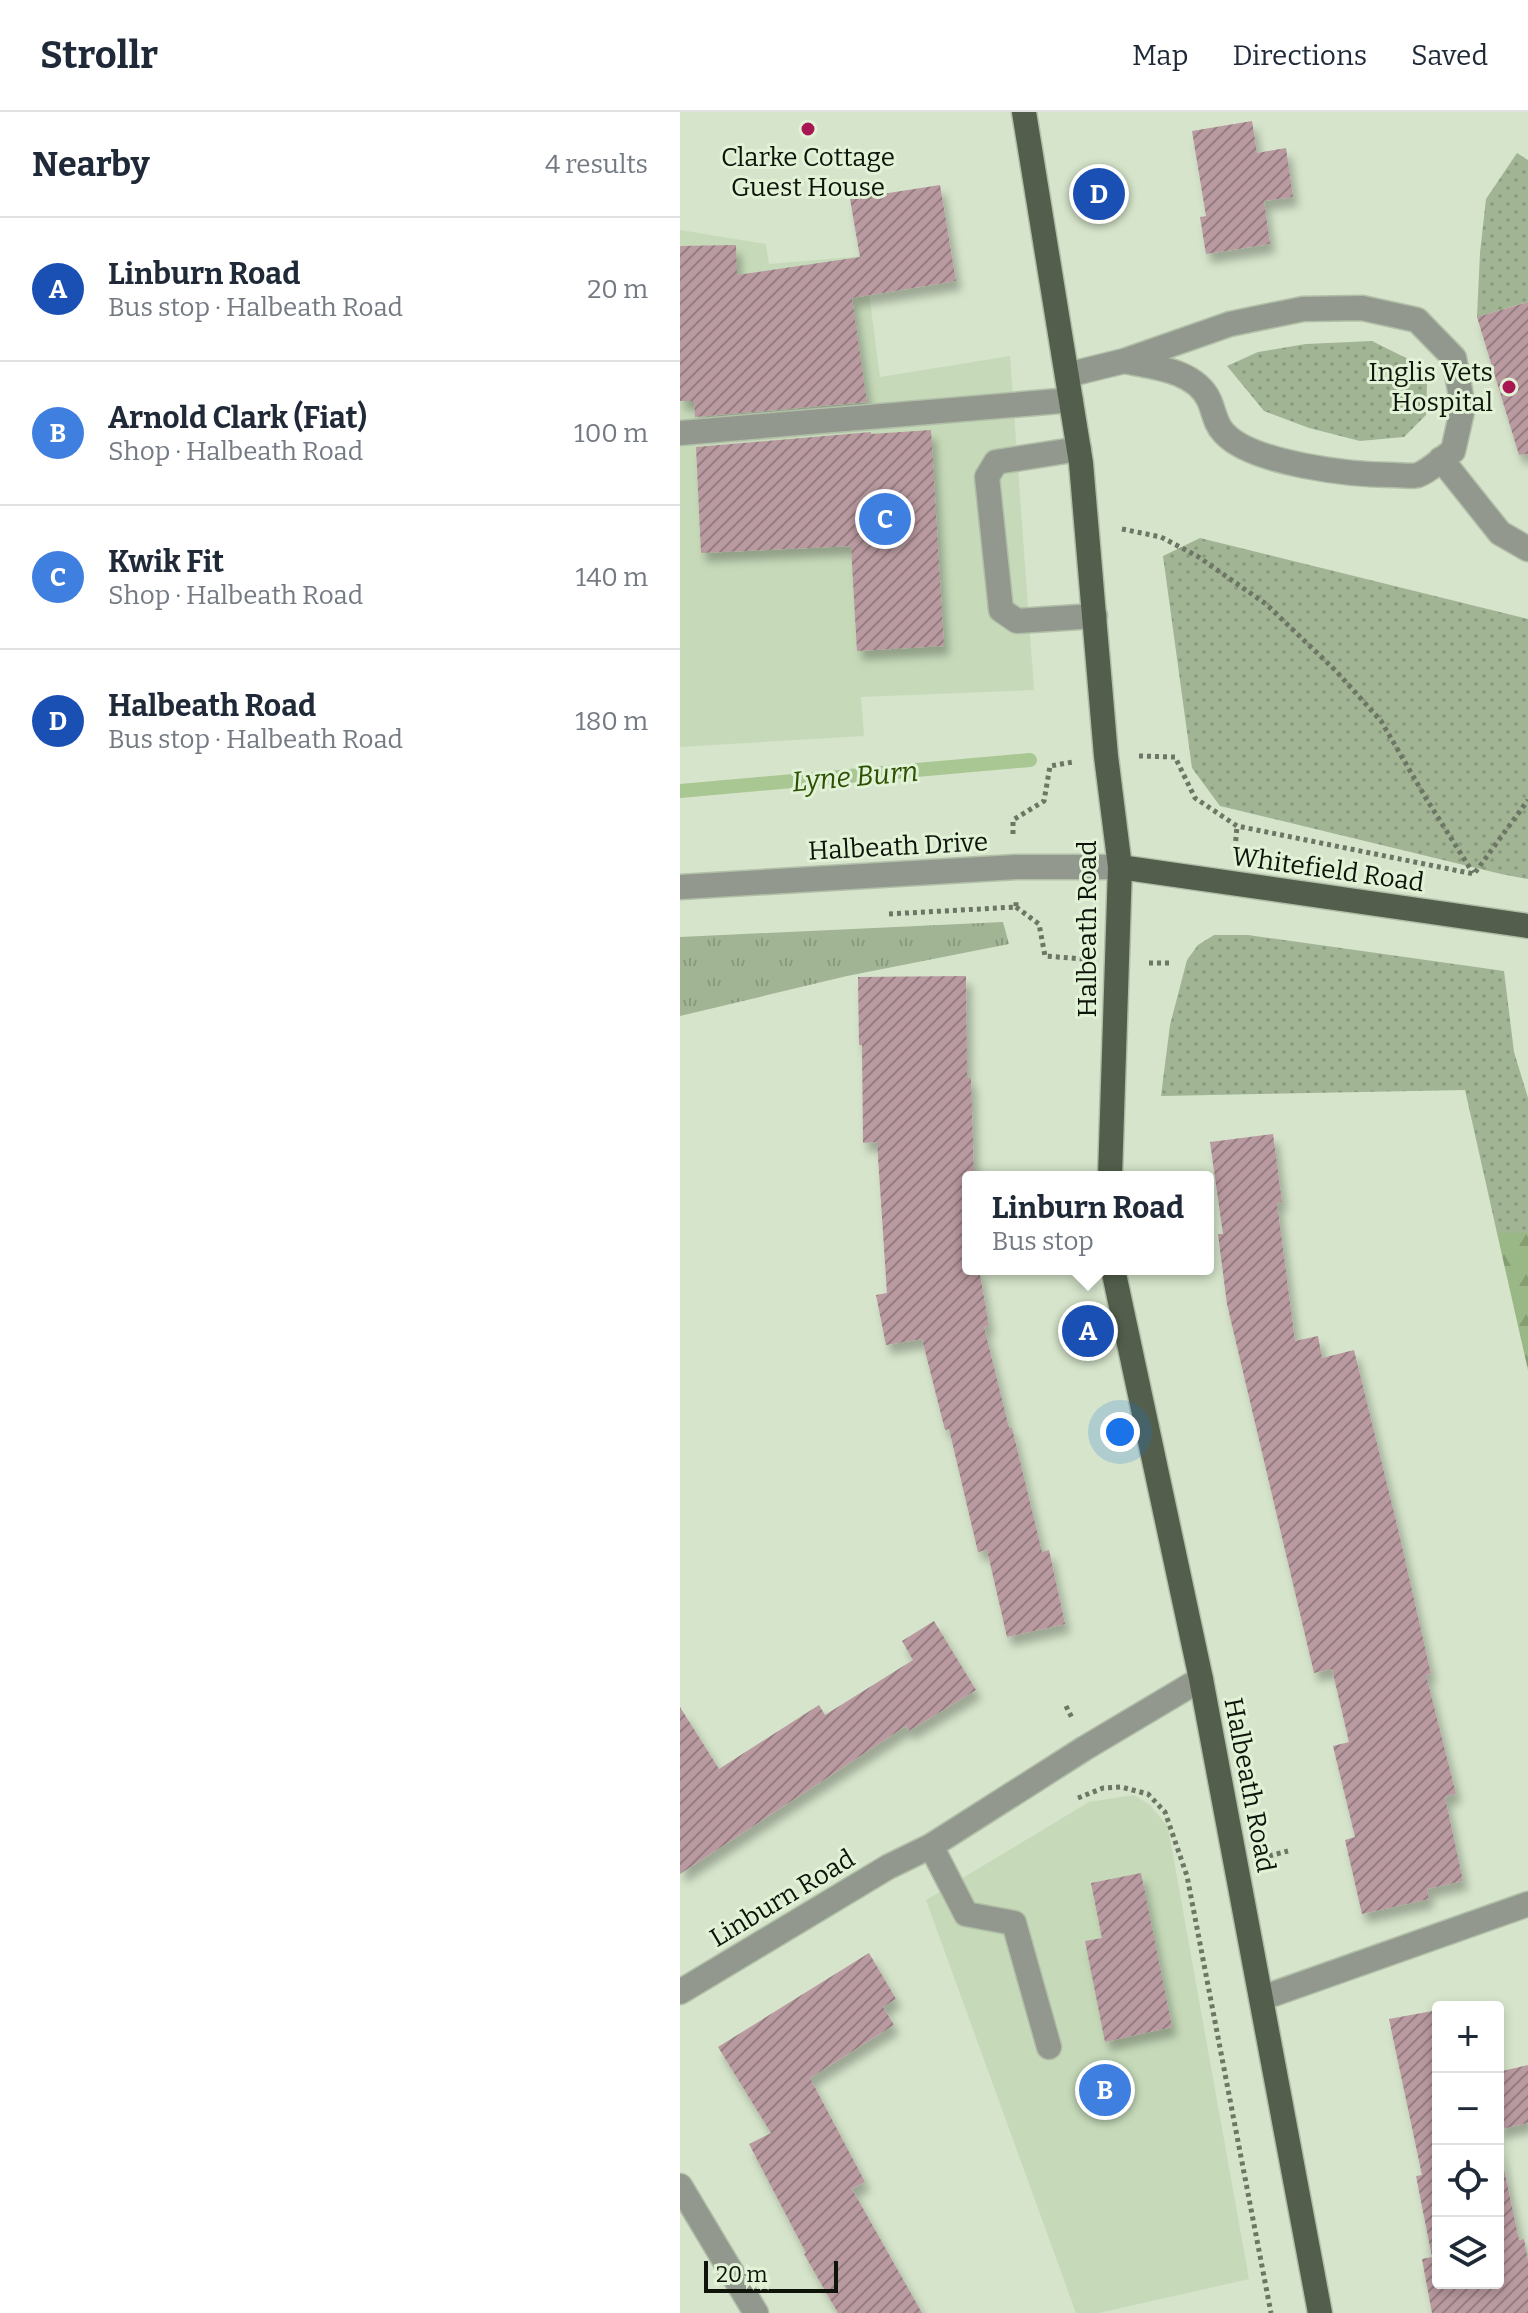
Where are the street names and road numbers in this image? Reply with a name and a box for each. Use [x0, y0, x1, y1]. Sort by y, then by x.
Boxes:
street label: Halbeath Drive [807, 826, 989, 867]
street label: Halbeath Road [1072, 840, 1103, 1018]
street label: Whitefield Road [1230, 841, 1426, 898]
street label: Halbeath Road [1217, 1695, 1282, 1875]
street label: Linburn Road [704, 1843, 860, 1954]

